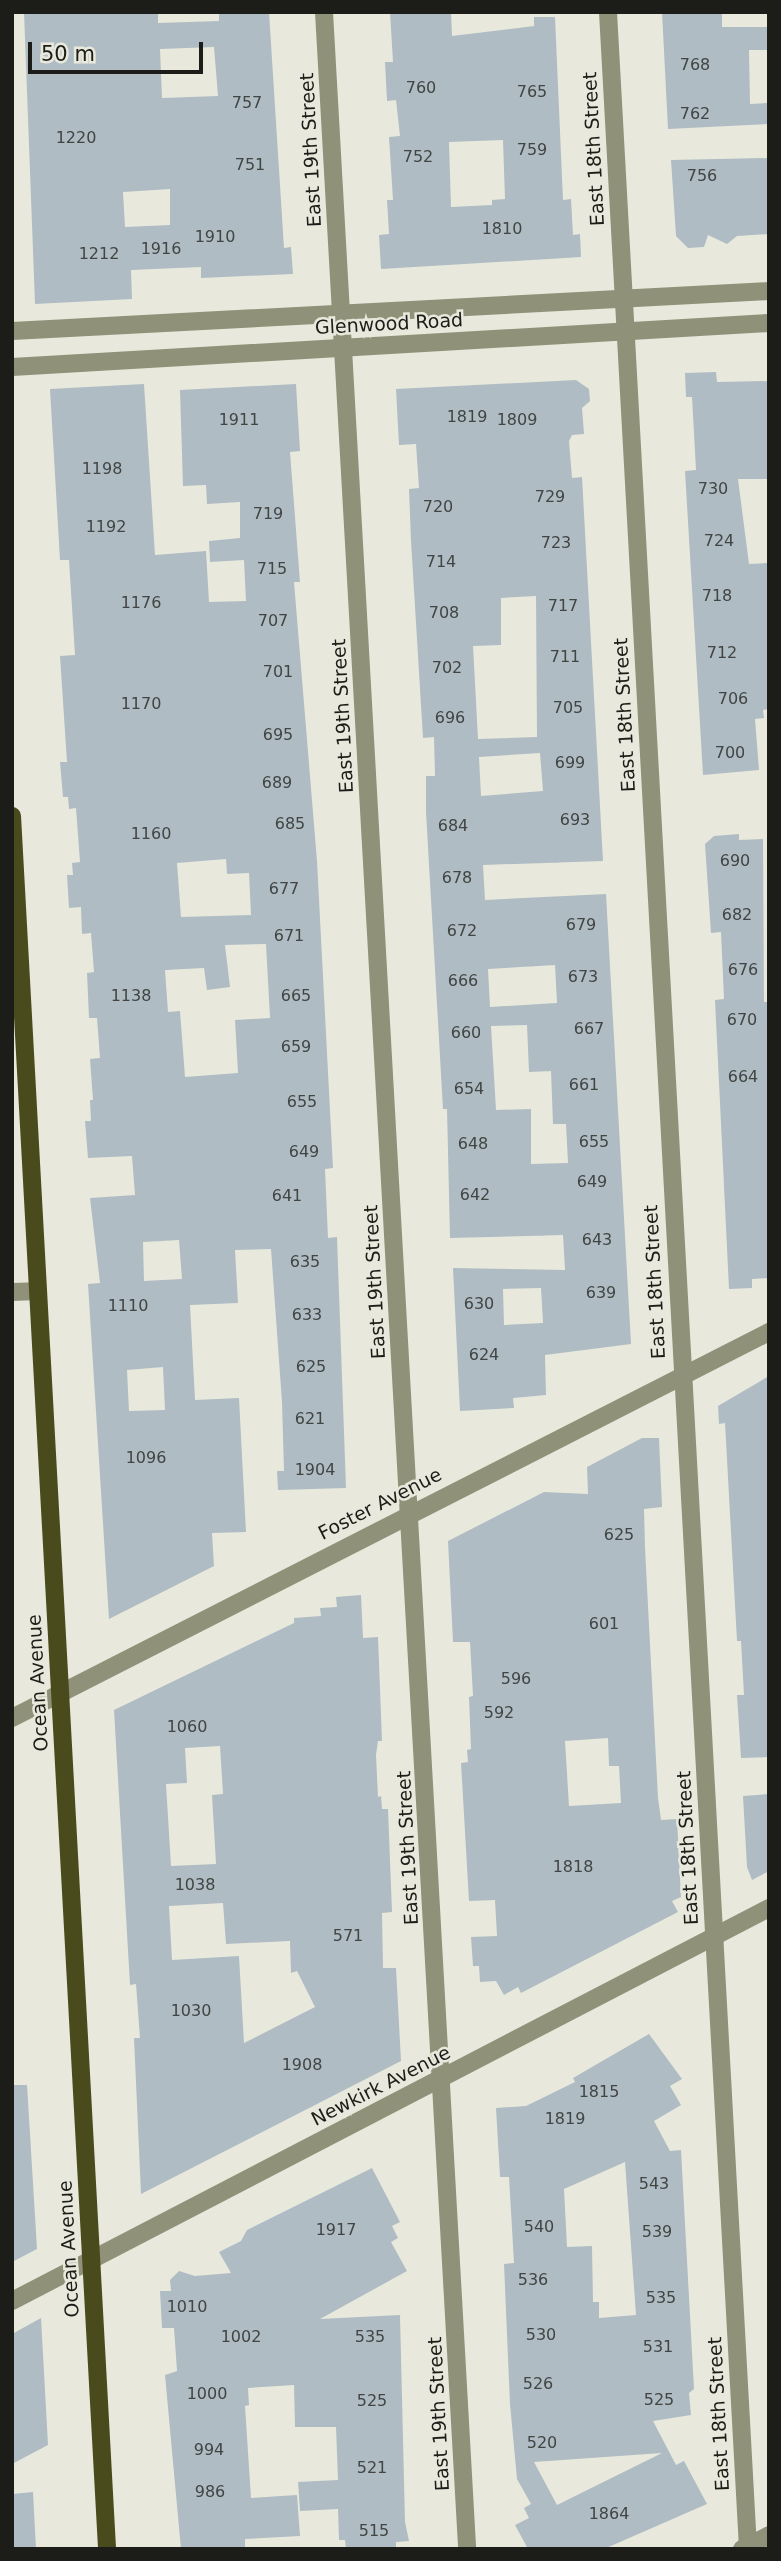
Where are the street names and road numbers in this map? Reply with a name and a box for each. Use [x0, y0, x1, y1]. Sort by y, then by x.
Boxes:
street label: East 18th Street [579, 71, 609, 227]
street label: East 19th Street [296, 72, 326, 228]
street label: Glenwood Road [314, 309, 464, 339]
street label: East 18th Street [610, 637, 640, 793]
street label: East 19th Street [328, 638, 358, 794]
street label: East 19th Street [360, 1204, 390, 1360]
street label: East 18th Street [640, 1204, 670, 1360]
street label: Foster Avenue [315, 1463, 445, 1545]
street label: Ocean Avenue [23, 1614, 53, 1752]
street label: East 19th Street [393, 1770, 423, 1926]
street label: East 18th Street [673, 1770, 703, 1926]
street label: Newkirk Avenue [308, 2041, 454, 2131]
street label: Ocean Avenue [54, 2180, 84, 2318]
street label: East 19th Street [424, 2336, 454, 2492]
street label: East 18th Street [704, 2336, 734, 2492]

